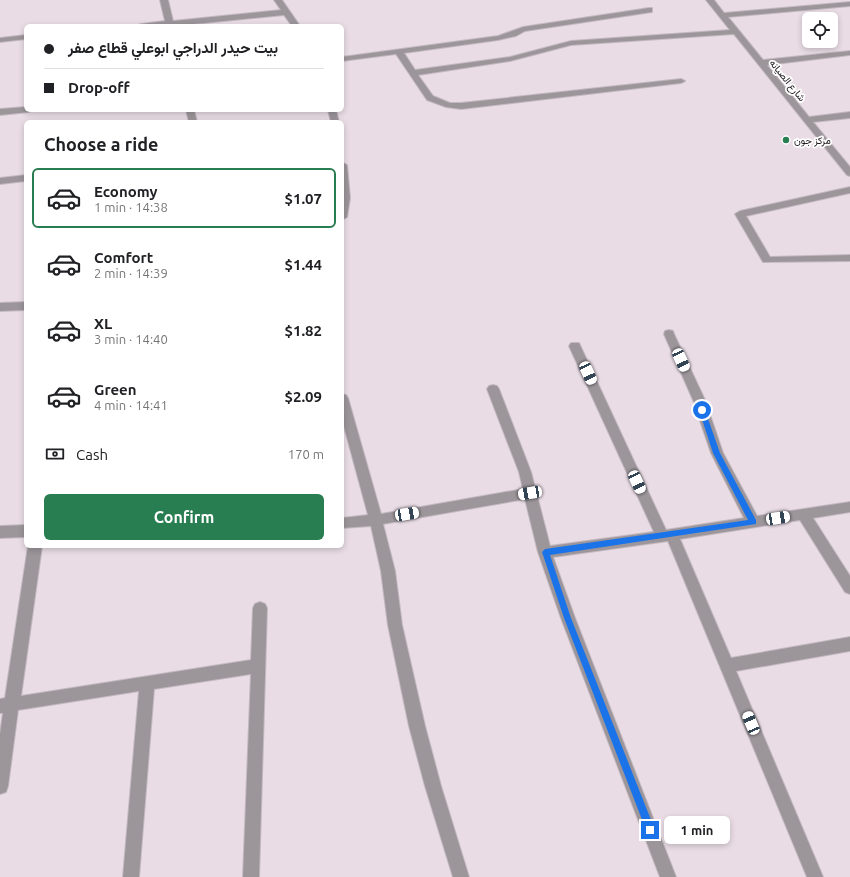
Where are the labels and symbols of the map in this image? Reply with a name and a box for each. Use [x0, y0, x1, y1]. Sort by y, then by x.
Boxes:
street label: شارع الصيانه [767, 57, 808, 104]
marker: مركز جون [781, 135, 791, 145]
place label: مركز جون [794, 135, 831, 147]
car [670, 347, 692, 373]
car [577, 360, 599, 386]
route start [693, 401, 711, 419]
car [626, 469, 648, 495]
car [517, 485, 543, 501]
car [394, 506, 420, 522]
car [765, 510, 791, 526]
car [741, 710, 761, 736]
callout: 1 min [664, 816, 730, 844]
route end [641, 821, 659, 839]

